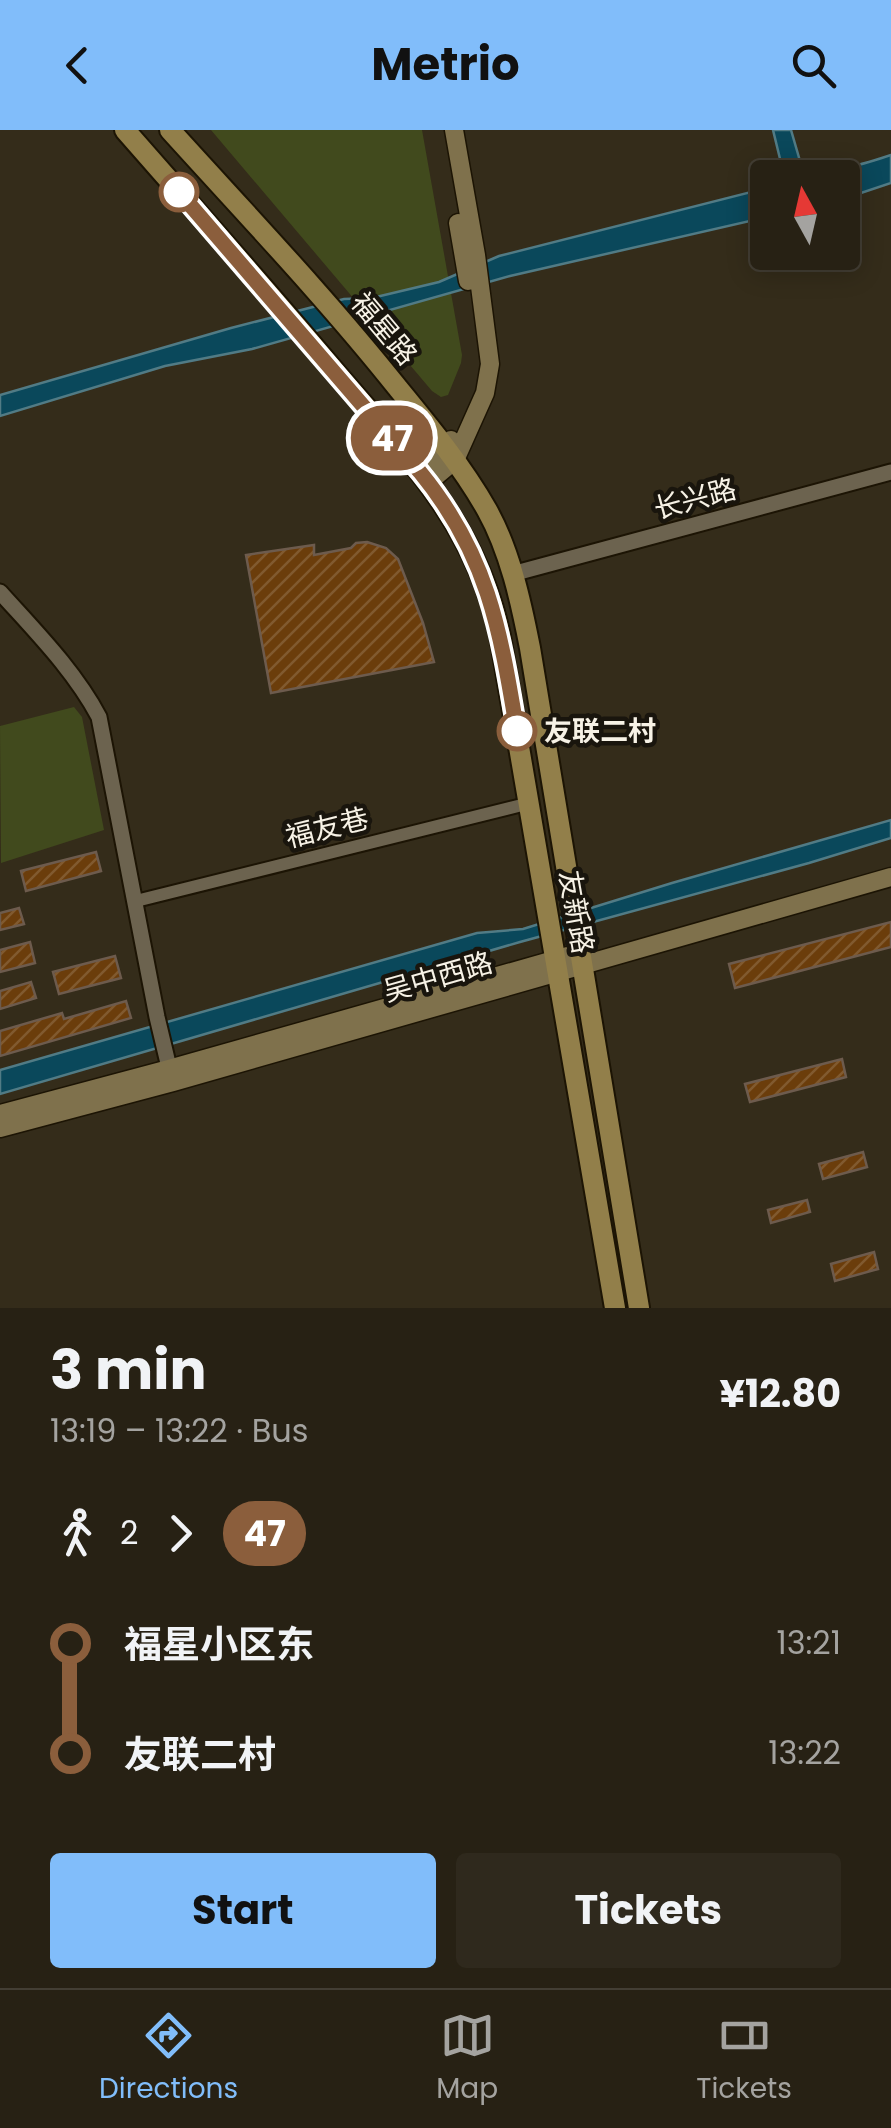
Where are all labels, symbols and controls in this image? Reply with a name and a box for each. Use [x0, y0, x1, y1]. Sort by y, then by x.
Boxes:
text: Metrio [371, 33, 520, 96]
icon: back [50, 38, 105, 93]
icon: search [786, 38, 841, 93]
north arrow [750, 160, 860, 270]
map controls [750, 160, 860, 270]
unlabelled marker [160, 173, 198, 211]
street label: 福星路 [342, 284, 426, 374]
line badge: 47 [347, 406, 437, 470]
text: 47 [371, 414, 413, 463]
street label: 长兴路 [649, 469, 741, 529]
marker: 友联二村 [498, 712, 536, 750]
place label: 友联二村 [544, 712, 656, 751]
street label: 福友巷 [282, 799, 372, 857]
street label: 友新路 [550, 867, 602, 957]
street label: 吴中西路 [379, 943, 497, 1011]
text: 3 min [50, 1331, 206, 1408]
text: ¥12.80 [719, 1367, 841, 1420]
text: 13:19 – 13:22 · Bus [50, 1408, 308, 1453]
icon: walk [50, 1506, 105, 1561]
icon: forward [153, 1506, 208, 1561]
text: 47 [243, 1509, 286, 1558]
text: 2 [120, 1510, 138, 1555]
text: 福星小区东 [124, 1618, 314, 1671]
text: 13:21 [776, 1620, 841, 1665]
text: 友联二村 [124, 1728, 276, 1781]
text: 13:22 [768, 1730, 841, 1775]
button: Start [50, 1853, 436, 1968]
button: Tickets [456, 1853, 841, 1968]
tab: Directions [99, 2008, 238, 2110]
tab: Map [436, 2008, 498, 2110]
tab: Tickets [696, 2008, 792, 2110]

